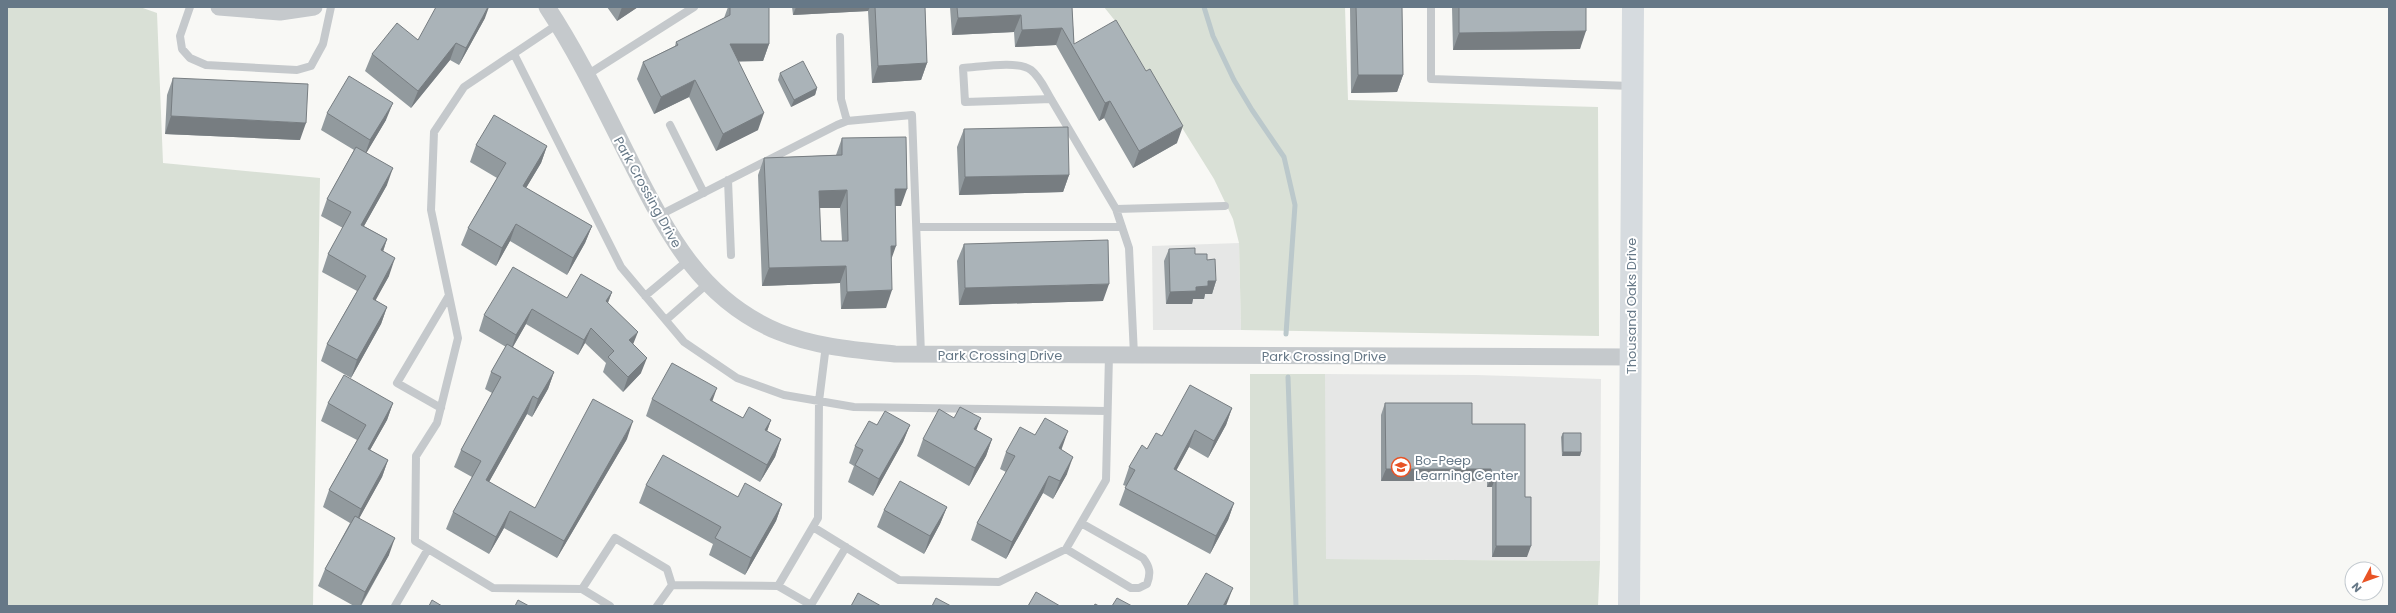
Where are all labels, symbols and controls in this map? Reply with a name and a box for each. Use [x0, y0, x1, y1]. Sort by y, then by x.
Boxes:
street label: Park Crossing Drive [609, 133, 686, 251]
street label: Thousand Oaks Drive [1622, 238, 1641, 374]
street label: Park Crossing Drive [938, 346, 1062, 365]
street label: Park Crossing Drive [1262, 347, 1386, 366]
place label: Bo-Peep Learning Center [1415, 451, 1519, 485]
school or university icon: Bo-Peep Learning Center [1390, 456, 1412, 478]
north arrow [2344, 561, 2384, 601]
text: N [2348, 579, 2365, 596]

